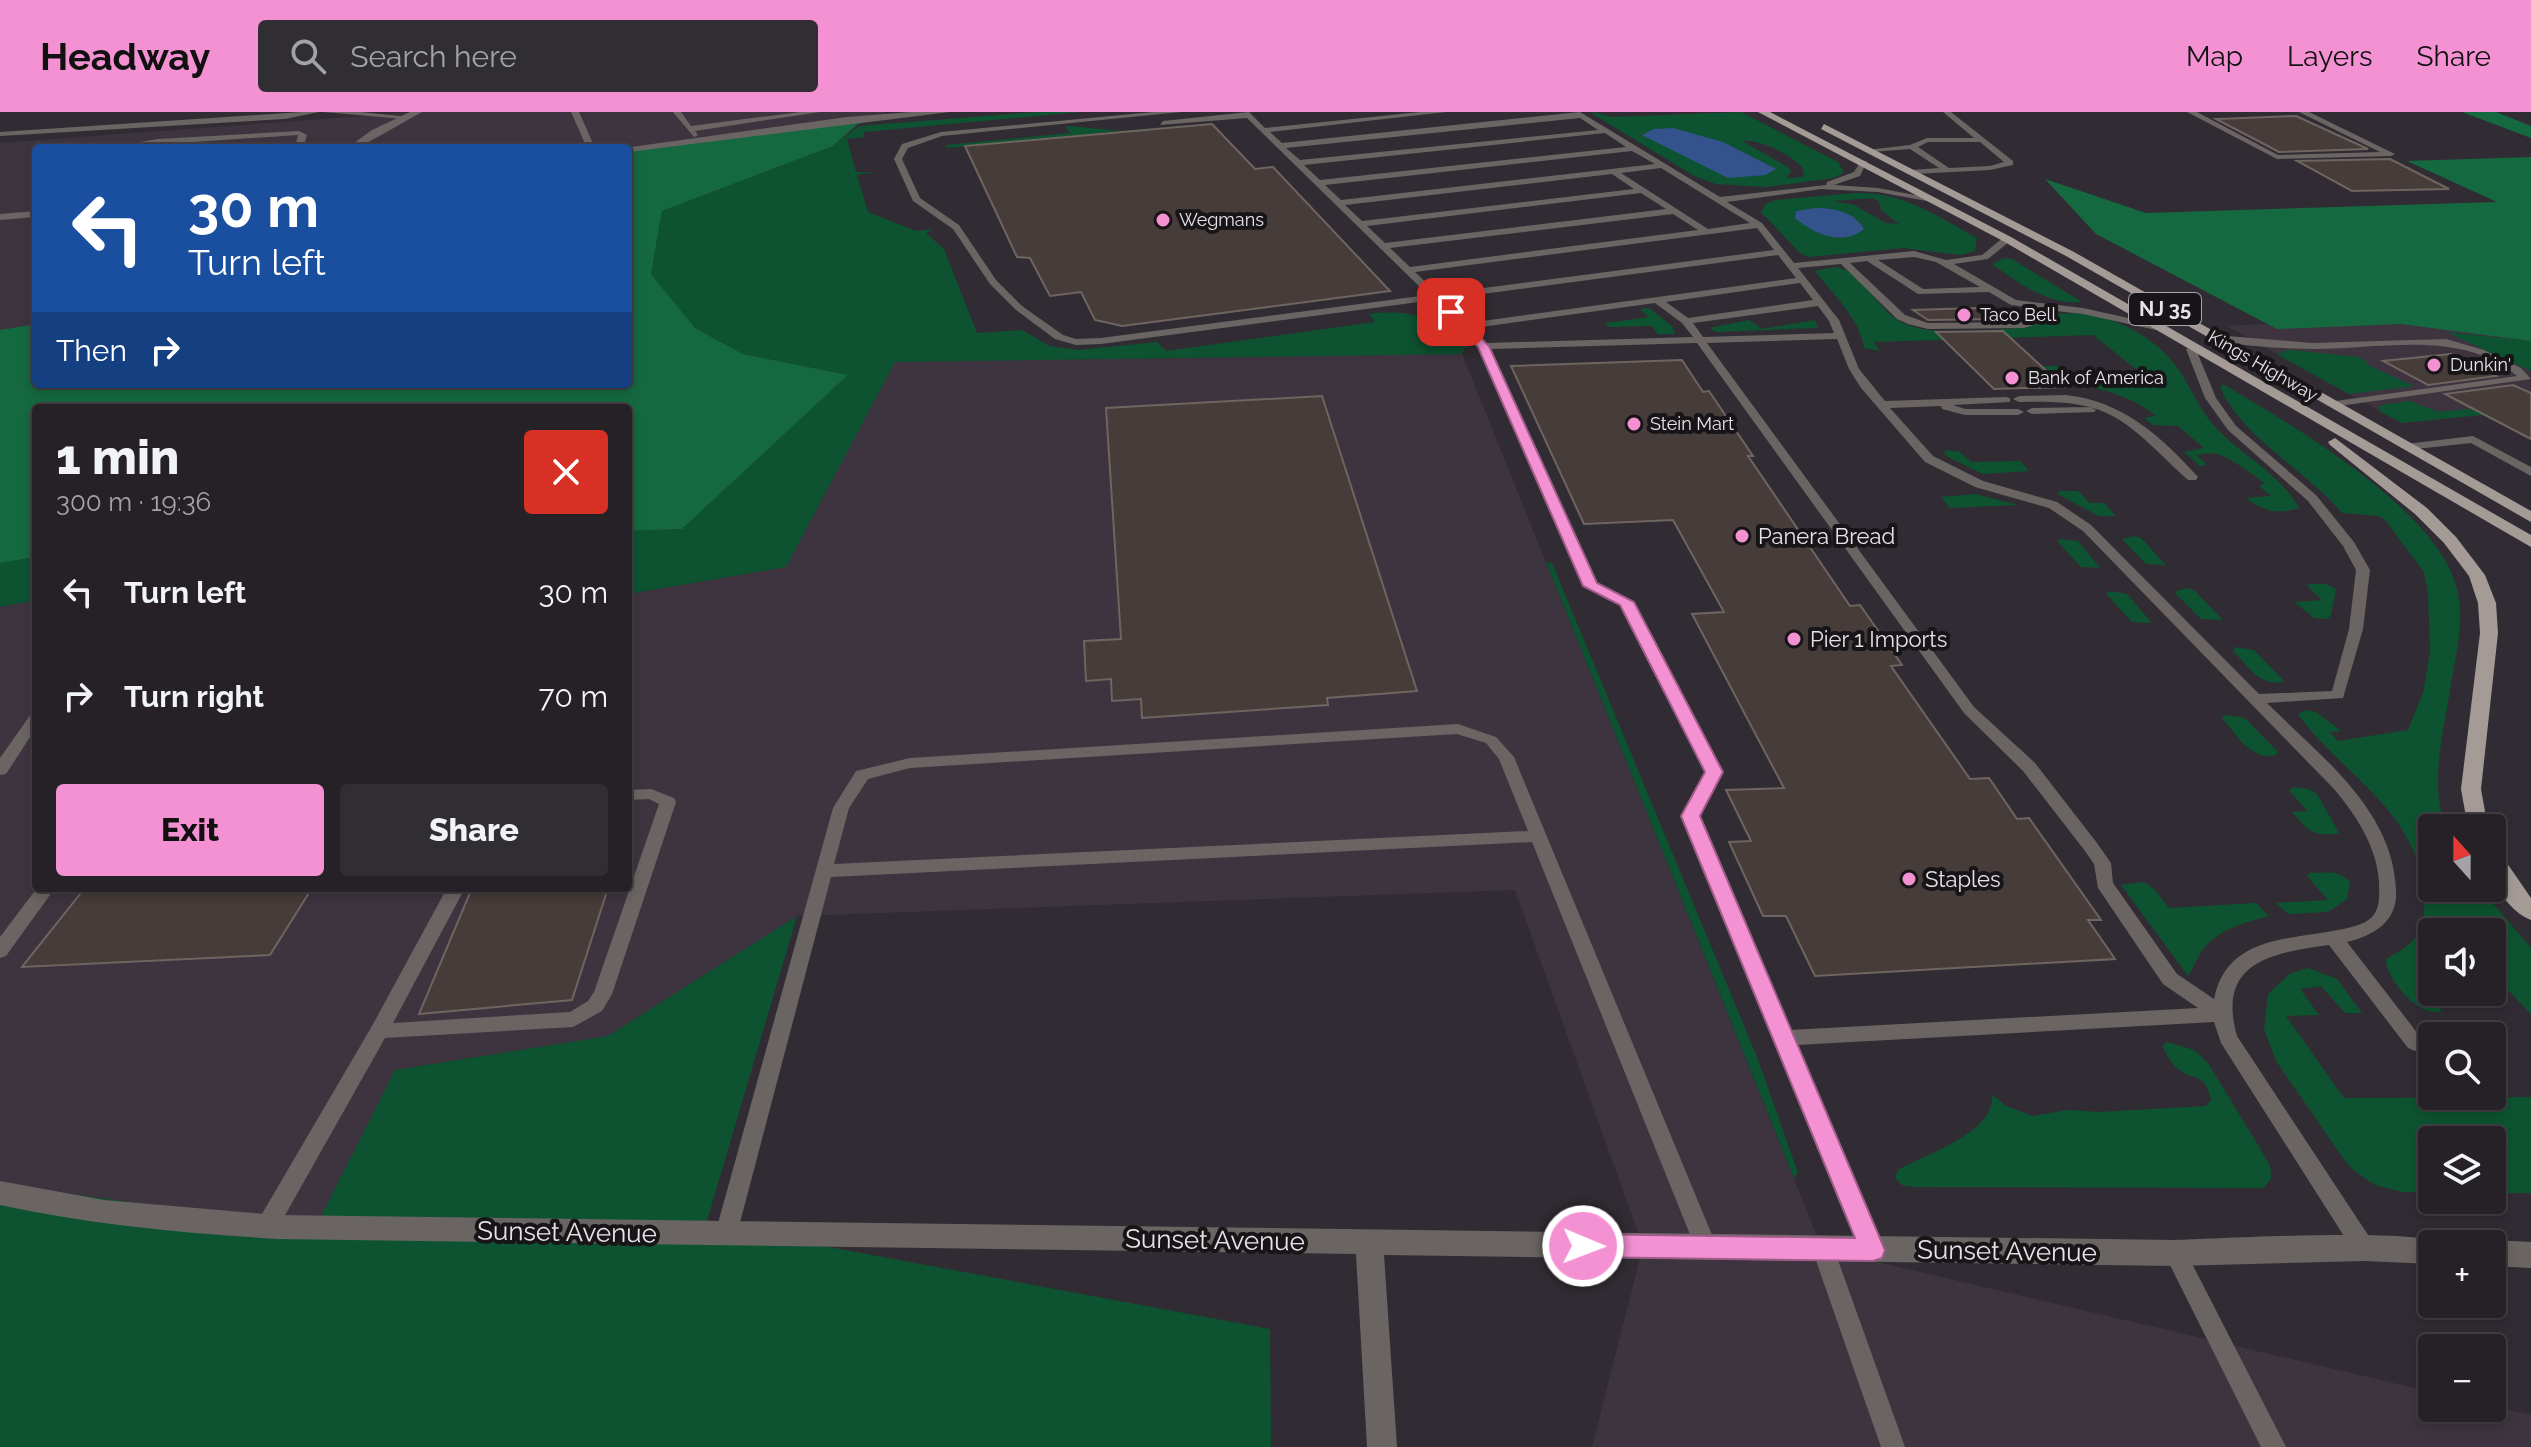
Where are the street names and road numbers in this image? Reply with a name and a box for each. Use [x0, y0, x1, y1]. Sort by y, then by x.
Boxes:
road number: NJ 35 [2129, 293, 2201, 325]
street label: Kings Highway [2205, 326, 2322, 405]
street label: Sunset Avenue [477, 1215, 657, 1249]
street label: Sunset Avenue [1125, 1223, 1305, 1257]
street label: Sunset Avenue [1917, 1234, 2097, 1268]

